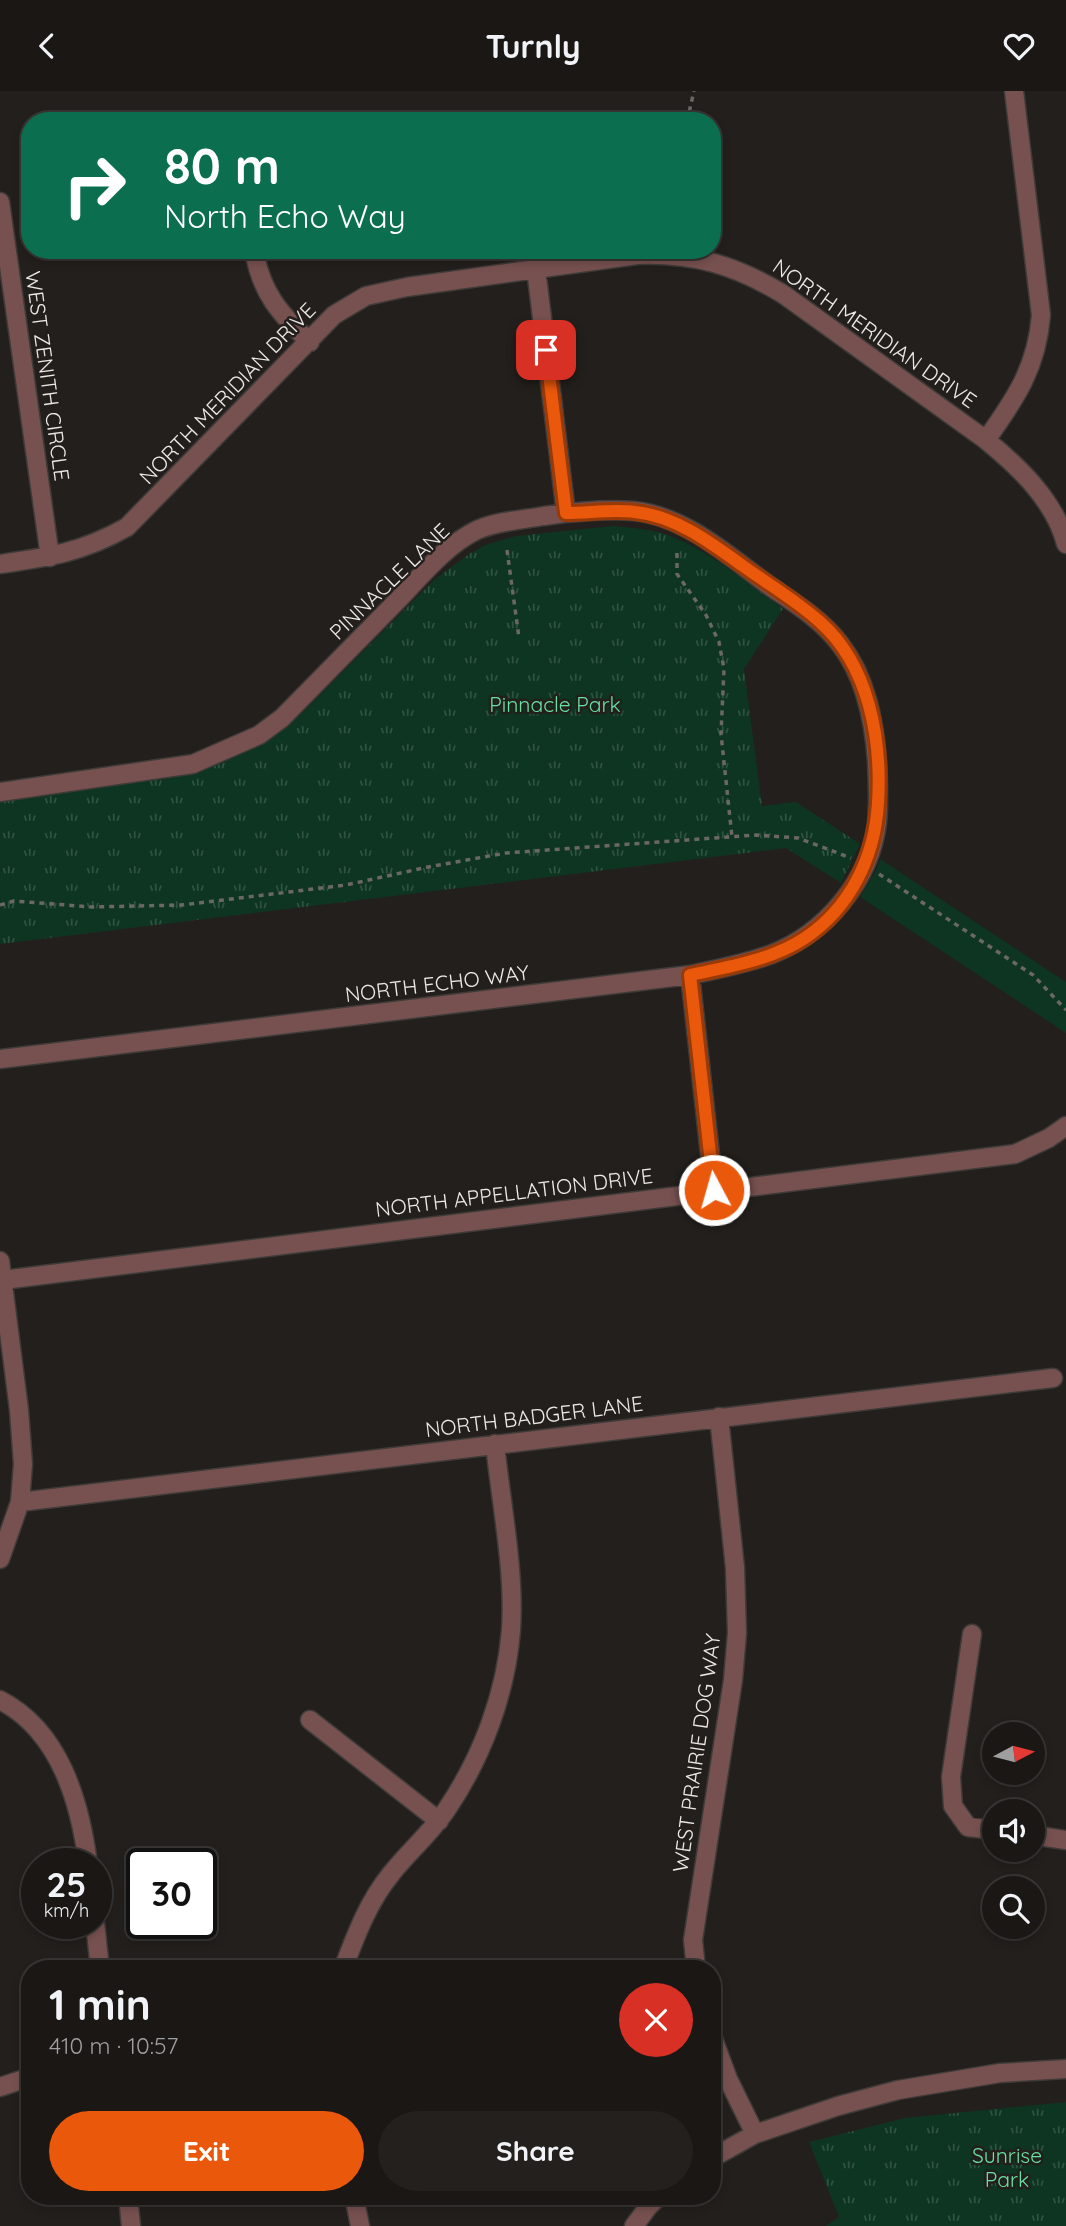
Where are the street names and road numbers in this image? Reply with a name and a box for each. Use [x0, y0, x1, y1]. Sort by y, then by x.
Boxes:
street label: NORTH MERIDIAN DRIVE [768, 253, 982, 413]
street label: WEST ZENITH CIRCLE [20, 269, 76, 483]
street label: NORTH MERIDIAN DRIVE [133, 297, 321, 489]
street label: PINNACLE LANE [324, 517, 454, 645]
street label: NORTH ECHO WAY [343, 959, 531, 1007]
street label: NORTH APPELLATION DRIVE [374, 1162, 654, 1222]
street label: NORTH BADGER LANE [424, 1390, 644, 1442]
street label: WEST PRAIRIE DOG WAY [666, 1632, 726, 1874]

